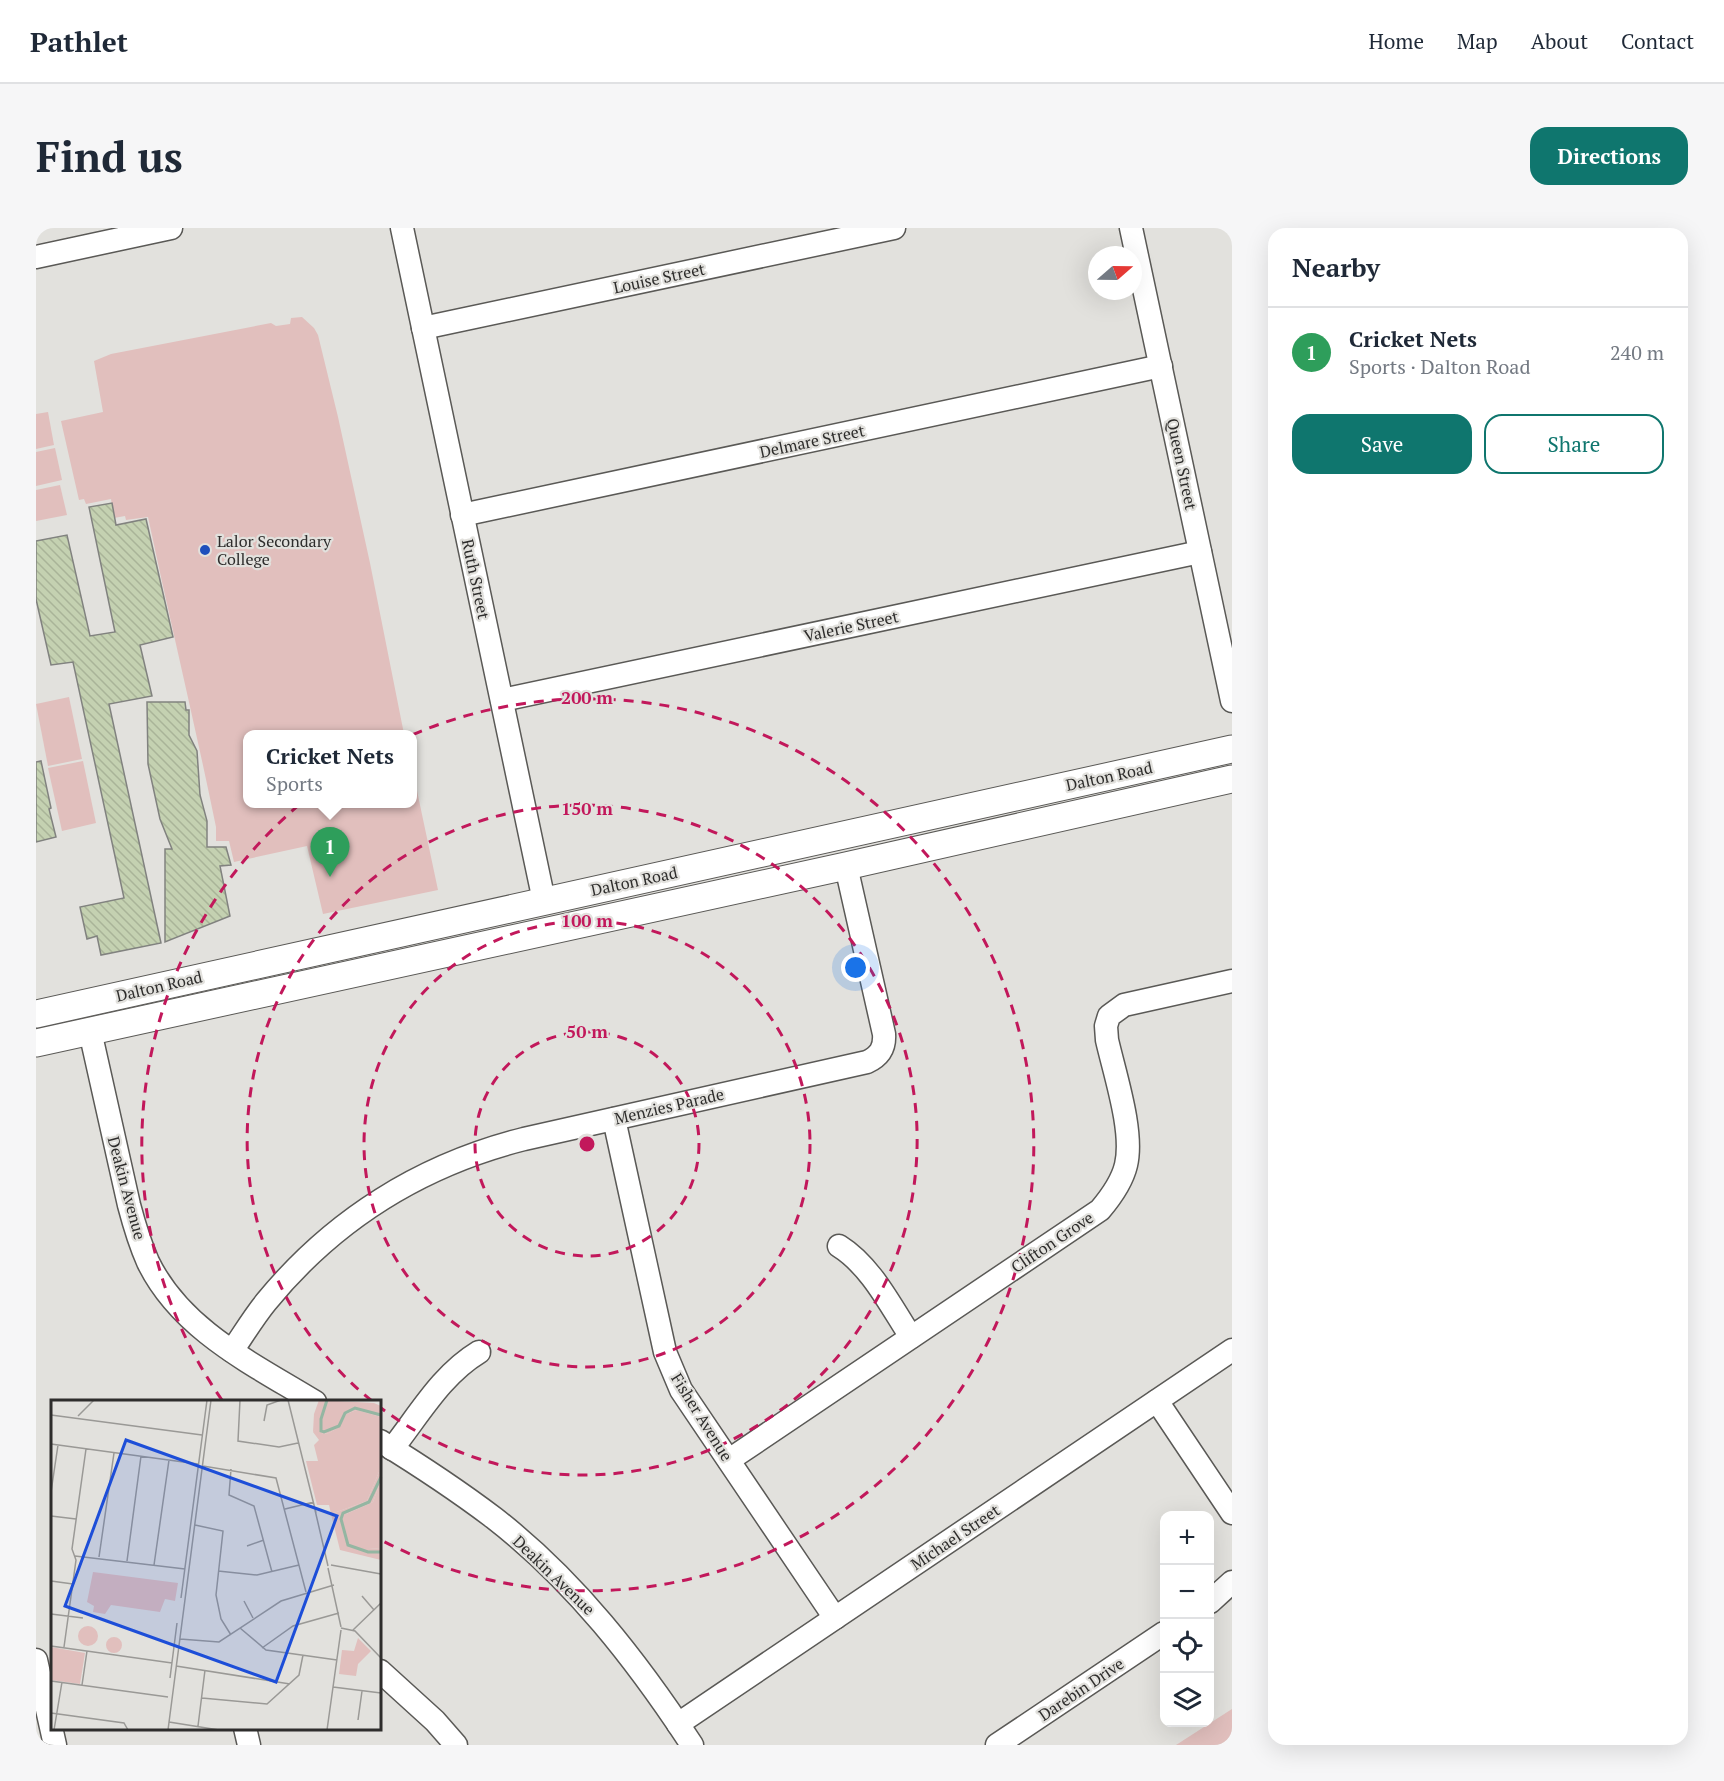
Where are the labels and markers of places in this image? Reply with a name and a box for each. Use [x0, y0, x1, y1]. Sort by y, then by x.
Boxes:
place label: Lalor Secondary College [217, 530, 332, 570]
marker: Lalor Secondary College [198, 543, 212, 557]
pin: 1 [310, 828, 350, 877]
centre of rings [577, 1134, 597, 1154]

